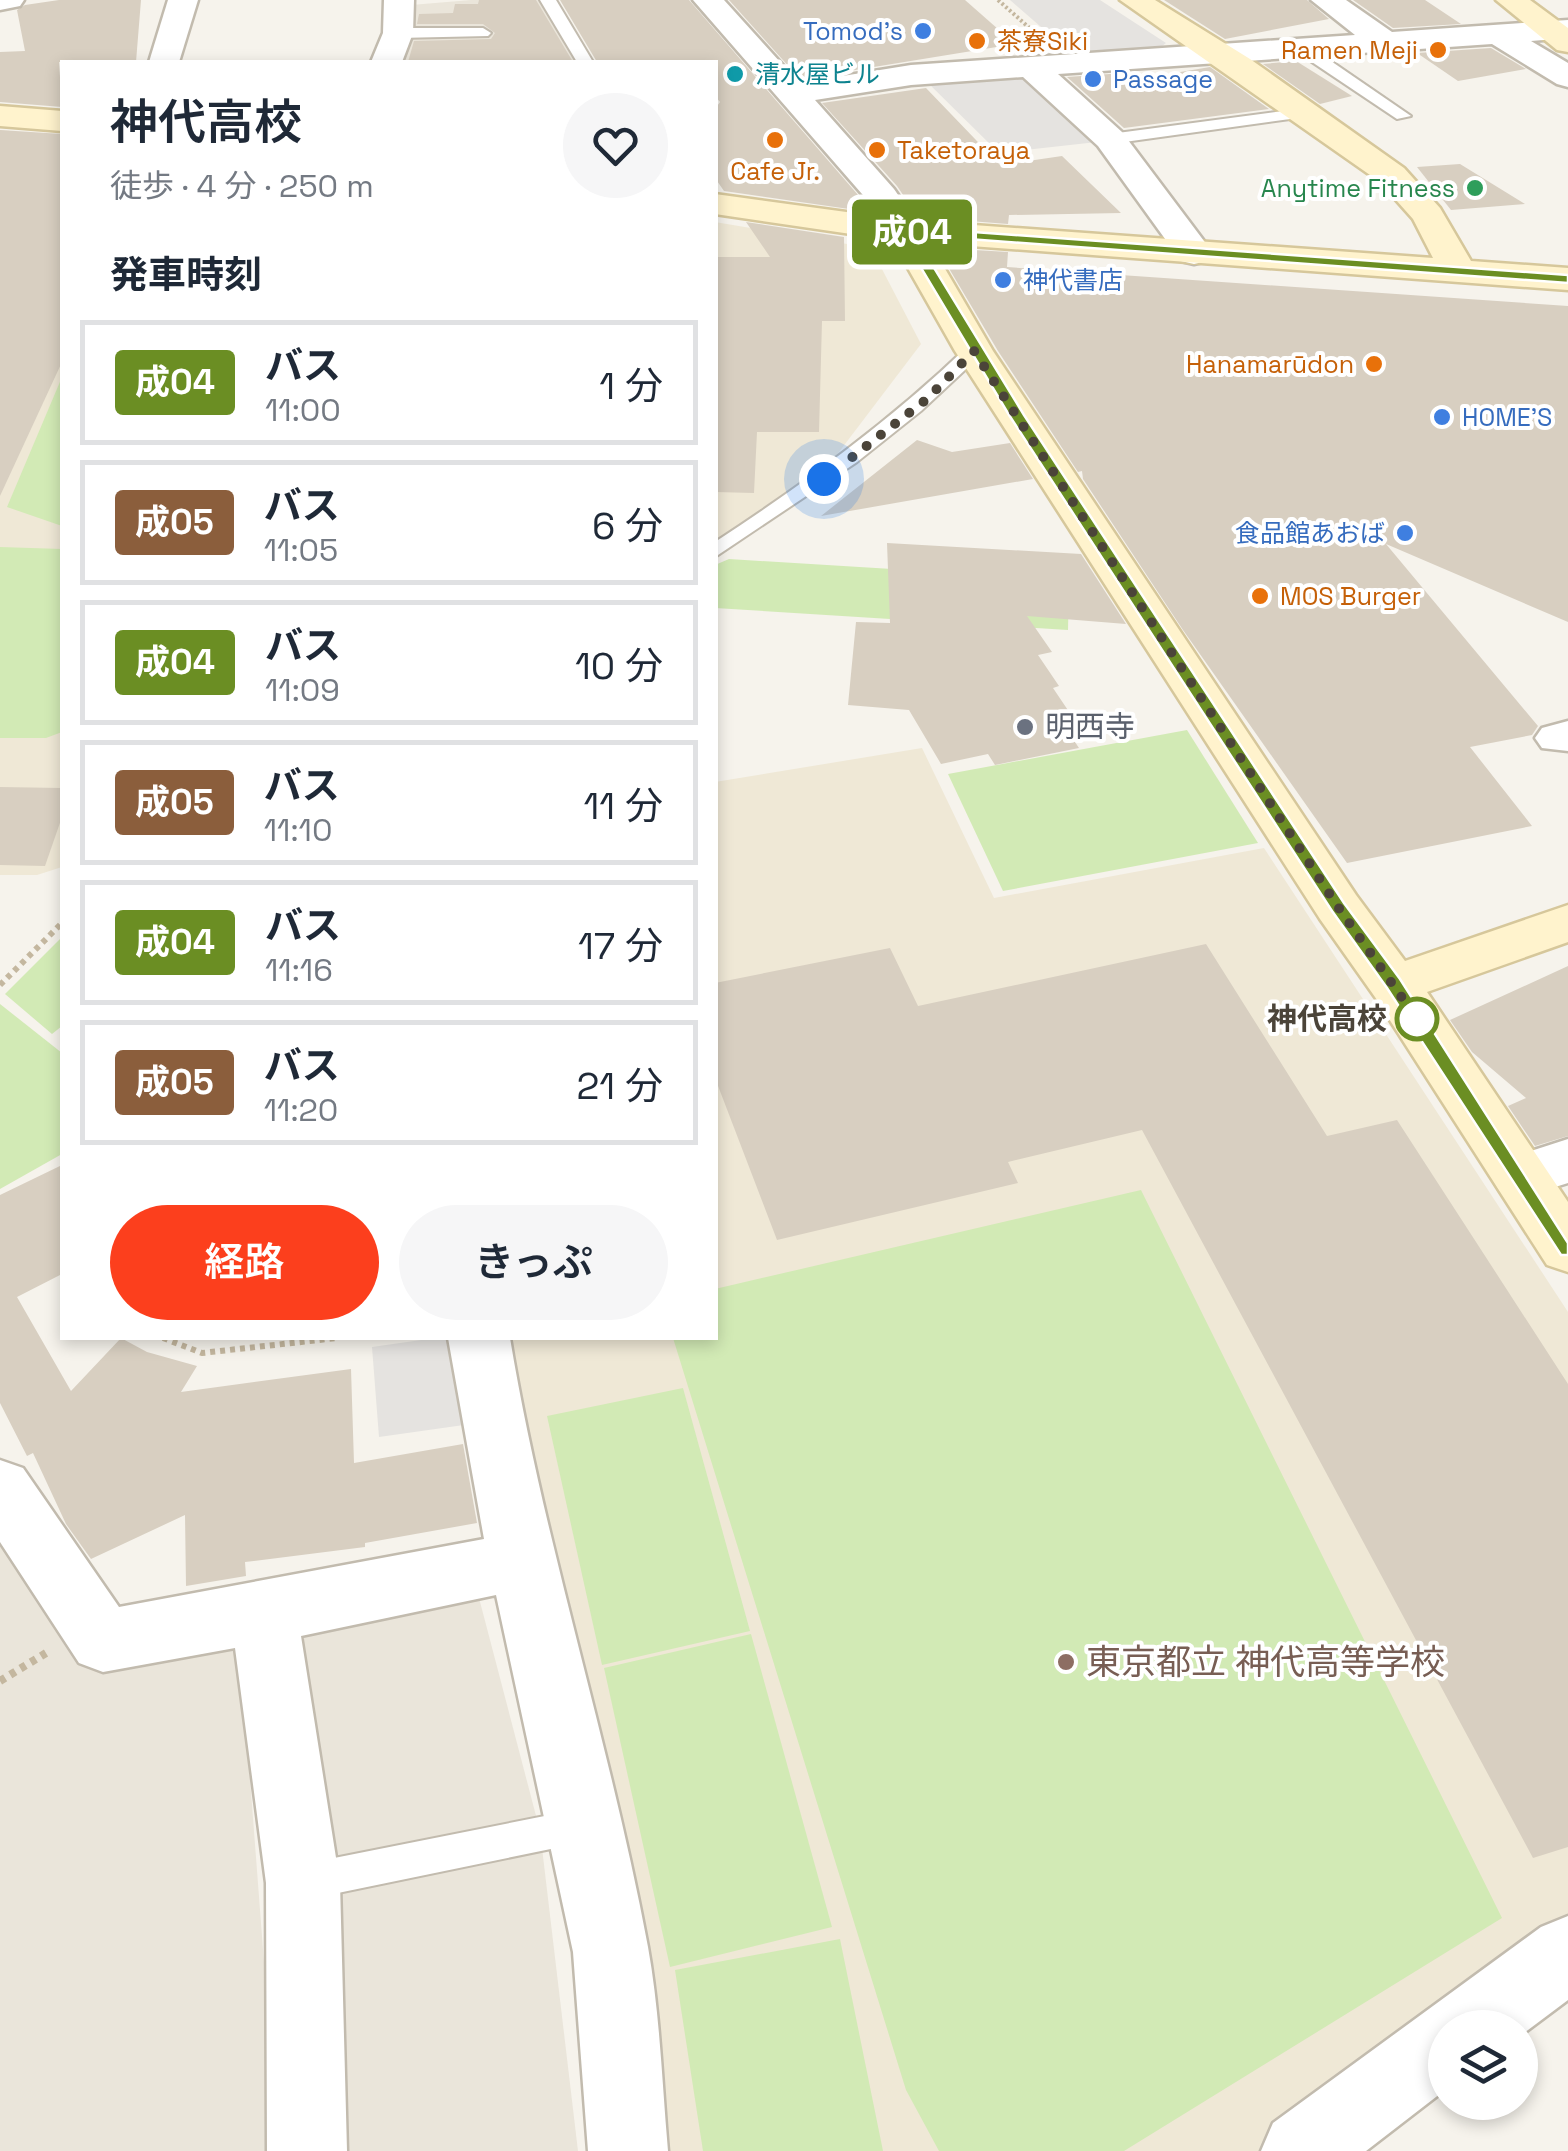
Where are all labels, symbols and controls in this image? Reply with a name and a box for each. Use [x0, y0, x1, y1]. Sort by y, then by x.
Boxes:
place label: Tomod's [803, 15, 903, 47]
marker: Tomod's [912, 20, 934, 42]
place label: 茶寮Siki [997, 25, 1088, 57]
marker: 茶寮Siki [966, 30, 988, 52]
place label: Ramen Meji [1281, 34, 1418, 66]
marker: Ramen Meji [1427, 39, 1449, 61]
place label: 清水屋ビル [755, 58, 880, 90]
marker: 清水屋ビル [724, 63, 746, 85]
place label: Passage [1113, 63, 1213, 95]
marker: Passage [1082, 68, 1104, 90]
text: 神代高校 [110, 92, 302, 153]
button: heart [563, 93, 668, 198]
marker: Cafe Jr. [764, 129, 786, 151]
place label: Taketoraya [897, 134, 1030, 166]
marker: Taketoraya [866, 139, 888, 161]
place label: Cafe Jr. [730, 155, 820, 187]
text: 徒歩 · 4 分 · 250 m [110, 166, 374, 206]
place label: Anytime Fitness [1261, 172, 1455, 204]
marker: Anytime Fitness [1464, 177, 1486, 199]
line badge: 成04 [854, 200, 970, 264]
text: 成04 [872, 210, 952, 254]
text: 発車時刻 [110, 251, 262, 299]
place label: 神代書店 [1023, 264, 1123, 296]
marker: 神代書店 [992, 269, 1014, 291]
text: バス [265, 342, 341, 390]
place label: Hanamarūdon [1186, 348, 1354, 380]
marker: Hanamarūdon [1363, 353, 1385, 375]
text: 成04 [135, 360, 215, 404]
text: 1 分 [599, 362, 663, 410]
text: 11:00 [265, 390, 341, 430]
place label: HOME'S [1462, 401, 1552, 433]
marker: HOME'S [1431, 406, 1453, 428]
your location [799, 454, 849, 504]
text: バス [264, 482, 340, 530]
text: 成05 [135, 500, 214, 544]
text: 6 分 [592, 502, 663, 550]
place label: 食品館あおば [1235, 517, 1385, 549]
marker: 食品館あおば [1394, 522, 1416, 544]
text: 11:05 [264, 530, 338, 570]
place label: MOS Burger [1280, 580, 1421, 612]
marker: MOS Burger [1249, 585, 1271, 607]
text: バス [265, 622, 341, 670]
text: 成04 [135, 640, 215, 684]
text: 10 分 [575, 642, 663, 690]
text: 11:09 [265, 670, 340, 710]
place label: 明西寺 [1045, 707, 1135, 746]
marker: 明西寺 [1014, 716, 1036, 738]
text: バス [264, 762, 340, 810]
text: 成05 [135, 780, 214, 824]
text: 11 分 [583, 782, 663, 830]
text: 11:10 [264, 810, 332, 850]
text: バス [265, 902, 341, 950]
text: 成04 [135, 920, 215, 964]
text: 17 分 [578, 922, 663, 970]
text: 11:16 [265, 950, 333, 990]
marker: 神代高校 [1396, 998, 1438, 1040]
place label: 神代高校 [1267, 999, 1387, 1038]
text: バス [264, 1042, 340, 1090]
text: 成05 [135, 1060, 214, 1104]
text: 21 分 [576, 1062, 663, 1110]
text: 11:20 [264, 1090, 338, 1130]
button: 経路 [110, 1205, 379, 1320]
button: きっぷ [399, 1205, 668, 1320]
place label: 東京都立 神代高等学校 [1086, 1640, 1445, 1684]
marker: 東京都立 神代高等学校 [1055, 1651, 1077, 1673]
map controls [1428, 2010, 1538, 2120]
button: layers [1428, 2010, 1538, 2120]

